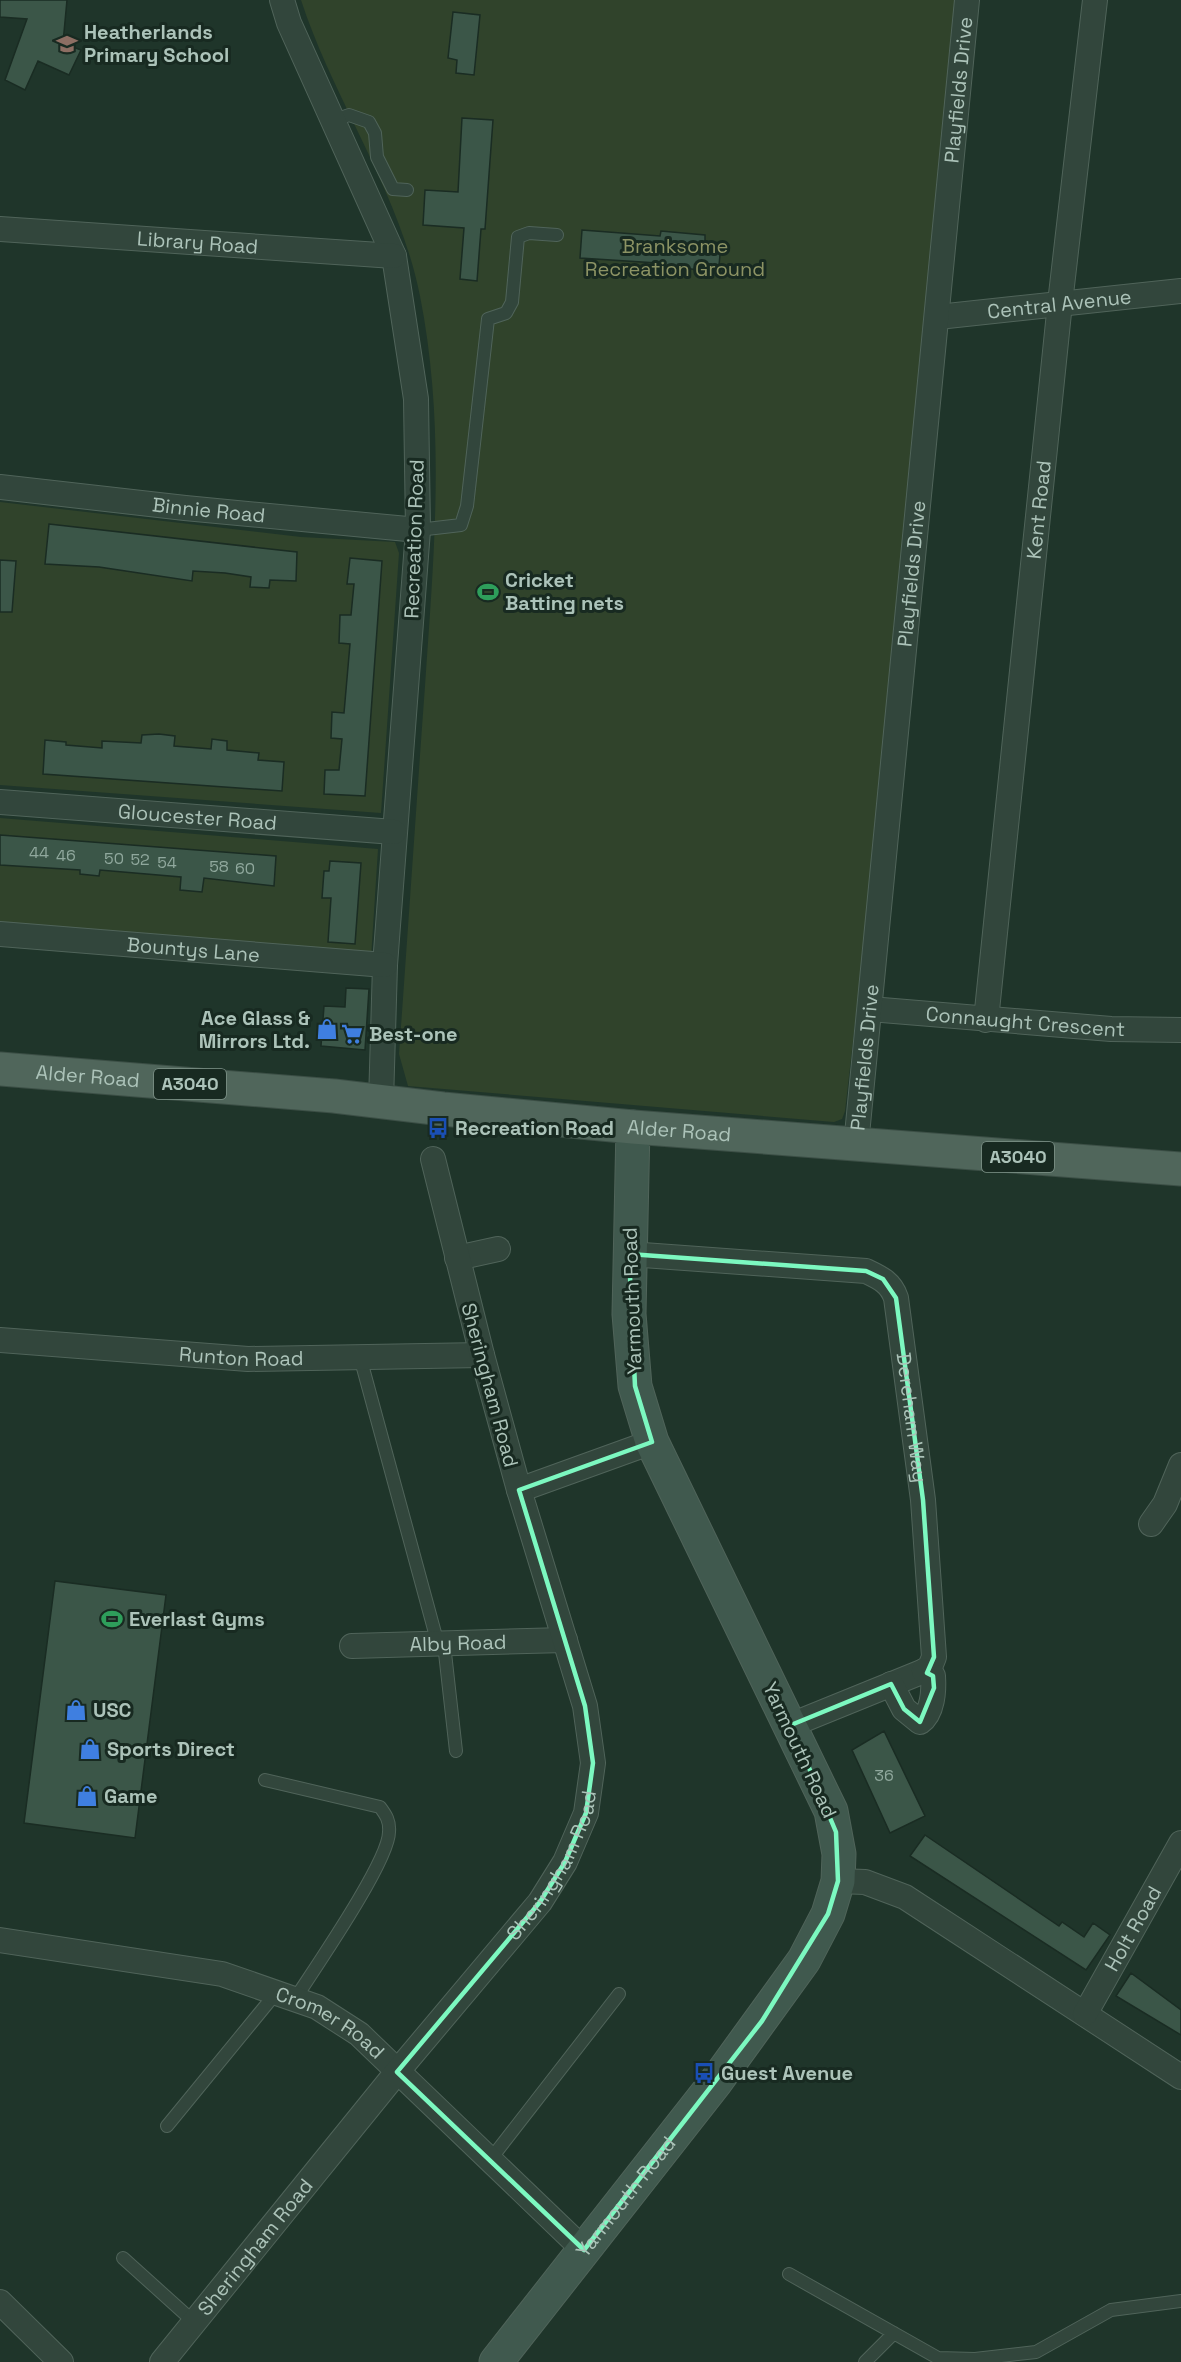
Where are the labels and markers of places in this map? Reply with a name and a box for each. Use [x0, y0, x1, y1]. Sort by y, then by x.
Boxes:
place label: Heatherlands Primary School [84, 19, 229, 68]
school or university icon: Heatherlands Primary School [55, 32, 79, 56]
place label: Cricket Batting nets [505, 567, 624, 616]
sports icon: Cricket Batting nets [476, 580, 500, 604]
place label: Ace Glass & Mirrors Ltd. [199, 1005, 310, 1054]
shop icon: Ace Glass & Mirrors Ltd. [315, 1017, 339, 1041]
place label: Best-one [369, 1021, 458, 1047]
supermarket icon: Best-one [340, 1022, 364, 1046]
place label: Recreation Road [455, 1115, 614, 1141]
bus stop icon: Recreation Road [426, 1116, 450, 1140]
place label: Everlast Gyms [129, 1606, 265, 1632]
sports icon: Everlast Gyms [100, 1607, 124, 1631]
place label: USC [93, 1697, 132, 1723]
shop icon: USC [64, 1698, 88, 1722]
place label: Sports Direct [107, 1736, 235, 1762]
shop icon: Sports Direct [78, 1737, 102, 1761]
place label: Game [104, 1783, 157, 1809]
shop icon: Game [75, 1784, 99, 1808]
place label: Guest Avenue [721, 2060, 853, 2086]
bus stop icon: Guest Avenue [692, 2061, 716, 2085]

